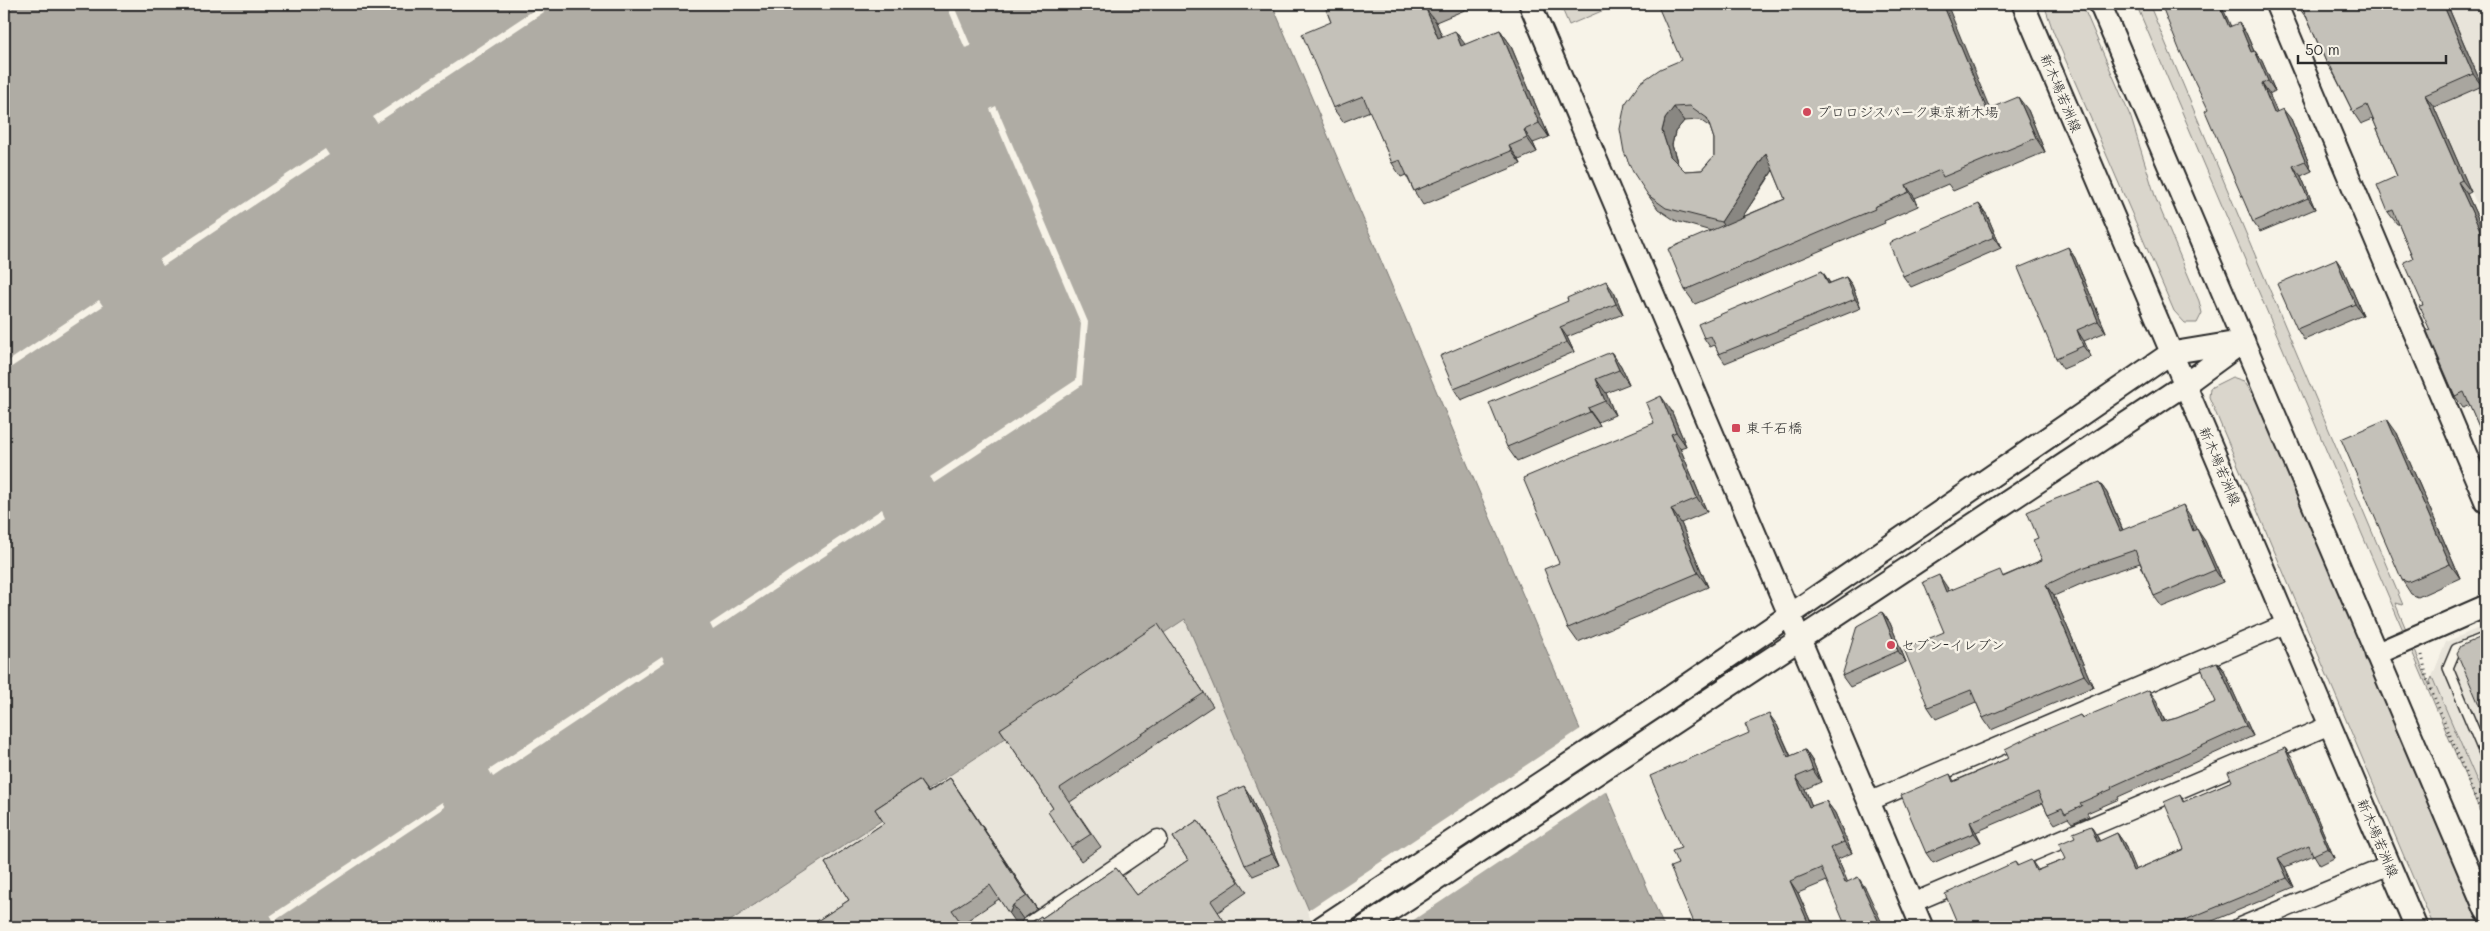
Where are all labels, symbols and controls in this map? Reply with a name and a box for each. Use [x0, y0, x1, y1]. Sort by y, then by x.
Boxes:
scale bar [2298, 32, 2445, 64]
text: 50 m [2305, 39, 2340, 59]
street label: 新木場若洲線 [2036, 50, 2087, 135]
place label: プロロジスパーク東京新木場 [1817, 102, 1998, 121]
marker: プロロジスパーク東京新木場 [1801, 106, 1813, 118]
place label: 東千石橋 [1746, 418, 1802, 437]
marker: 東千石橋 [1730, 422, 1742, 434]
street label: 新木場若洲線 [2195, 423, 2246, 508]
place label: セブン-イレブン [1901, 635, 2005, 654]
marker: セブン-イレブン [1885, 639, 1897, 651]
street label: 新木場若洲線 [2353, 795, 2404, 880]

